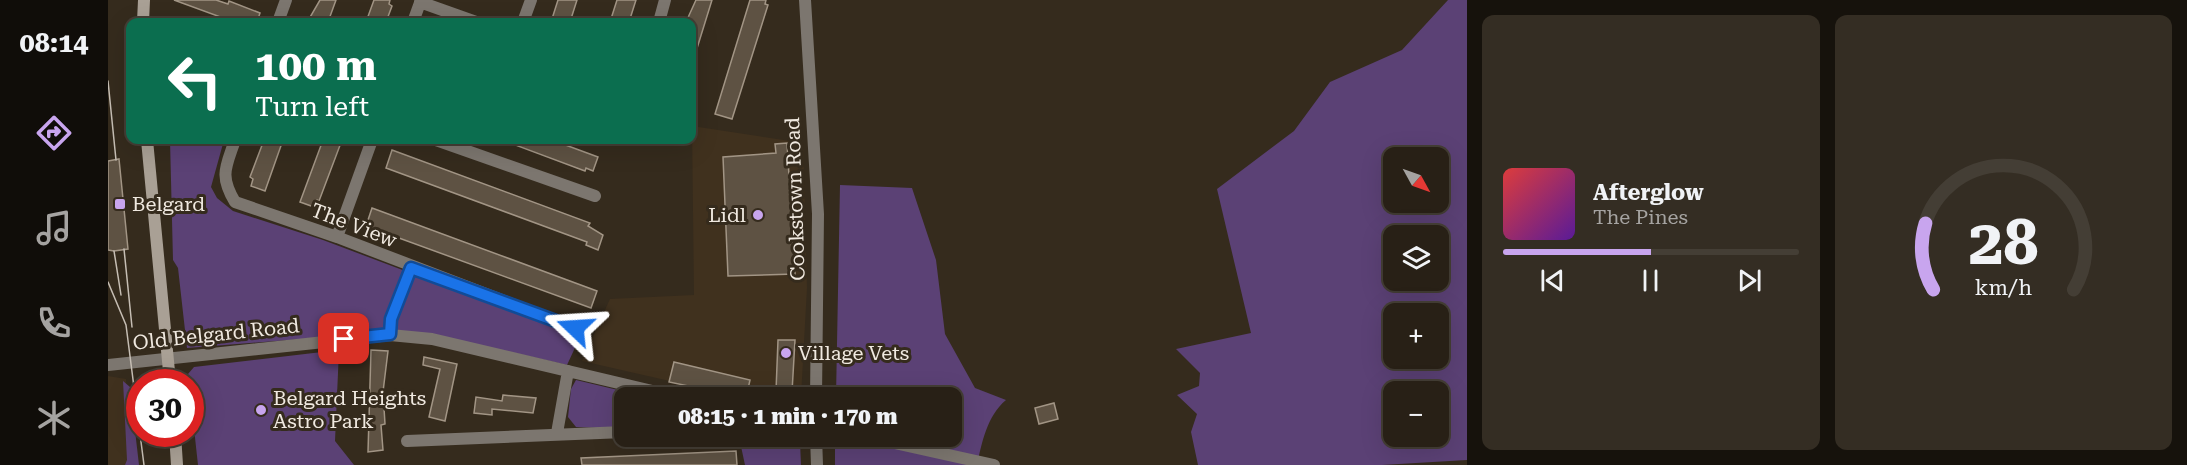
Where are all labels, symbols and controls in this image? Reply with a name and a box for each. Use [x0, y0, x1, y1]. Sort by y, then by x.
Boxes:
text: 08:14 [20, 27, 88, 59]
text: 100 m [255, 41, 377, 90]
icon: left [156, 42, 234, 120]
text: Turn left [255, 91, 369, 123]
icon: directions [33, 112, 75, 154]
street label: Cookstown Road [780, 117, 810, 281]
north arrow [1383, 147, 1449, 213]
map controls [1383, 147, 1449, 447]
text: Afterglow [1593, 180, 1704, 205]
place label: Belgard [132, 192, 205, 216]
marker: Belgard [113, 197, 127, 211]
street label: The View [308, 198, 401, 252]
place label: Lidl [708, 203, 746, 227]
text: The Pines [1593, 205, 1688, 229]
text: 28 [1968, 206, 2038, 279]
icon: music [33, 207, 75, 249]
marker: Lidl [751, 208, 765, 222]
button: layers [1383, 225, 1449, 291]
icon: previous [1536, 264, 1569, 297]
icon: pause [1634, 264, 1667, 297]
icon: next [1733, 264, 1766, 297]
text: km/h [1975, 275, 2032, 300]
position arrow [543, 296, 607, 360]
icon: phone [33, 302, 75, 344]
button: + [1383, 303, 1449, 369]
street label: Old Belgard Road [132, 313, 301, 355]
pin [318, 313, 369, 364]
icon: arrive [327, 322, 360, 355]
place label: Village Vets [798, 341, 909, 365]
marker: Village Vets [779, 346, 793, 360]
speed limit sign: 30 [126, 369, 204, 447]
button: − [1383, 381, 1449, 447]
place label: Belgard Heights Astro Park [273, 386, 426, 433]
icon: climate [33, 397, 75, 439]
marker: Belgard Heights Astro Park [254, 403, 268, 417]
text: 08:15 · 1 min · 170 m [678, 404, 898, 429]

